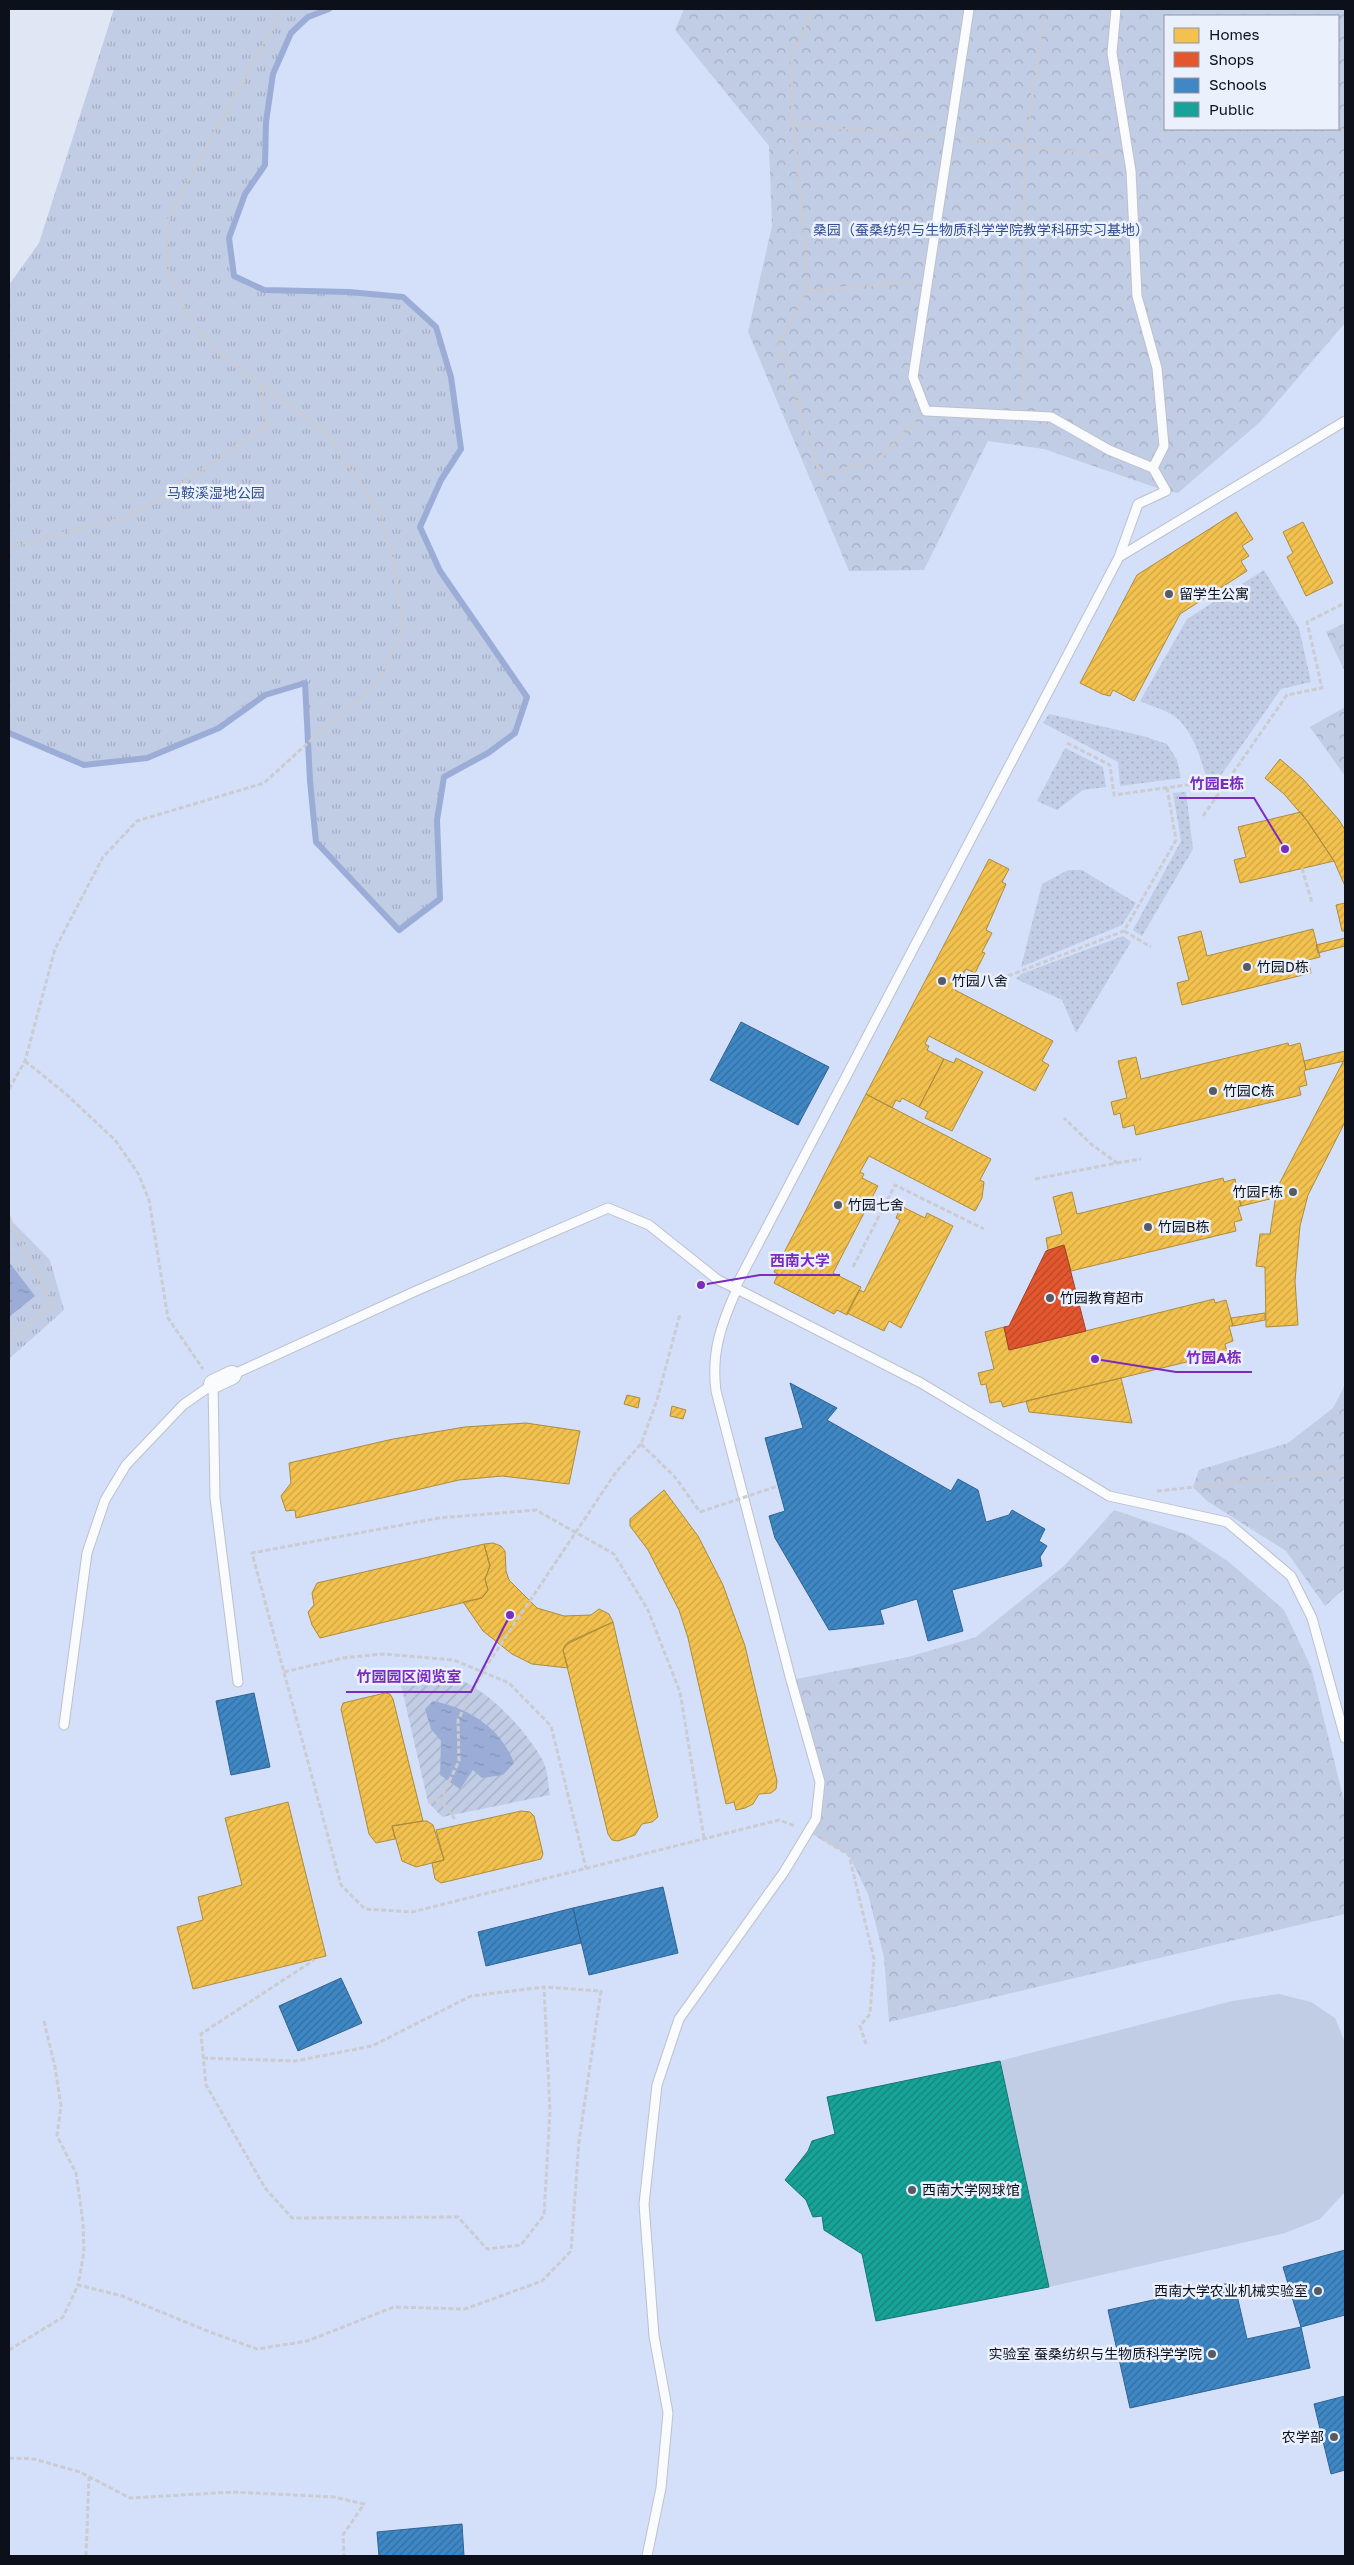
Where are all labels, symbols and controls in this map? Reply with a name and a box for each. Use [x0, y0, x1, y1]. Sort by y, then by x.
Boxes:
legend [1164, 15, 1339, 130]
text: Homes [1209, 25, 1259, 43]
text: Shops [1209, 50, 1254, 68]
text: Schools [1209, 75, 1267, 93]
text: Public [1209, 100, 1254, 118]
park label: 桑园（蚕桑纺织与生物质科学学院教学科研实习基地） [813, 221, 1149, 238]
park label: 马鞍溪湿地公园 [167, 484, 265, 501]
place label: 留学生公寓 [1179, 585, 1249, 602]
marker: 留学生公寓 [1163, 588, 1175, 600]
callout: 竹园E栋 [1179, 768, 1254, 798]
text: 竹园E栋 [1190, 774, 1244, 792]
place label: 竹园D栋 [1257, 958, 1309, 975]
marker: 竹园D栋 [1241, 961, 1253, 973]
place label: 竹园八舍 [952, 972, 1008, 989]
marker: 竹园八舍 [936, 975, 948, 987]
place label: 竹园C栋 [1223, 1082, 1275, 1099]
marker: 竹园C栋 [1207, 1085, 1219, 1097]
place label: 竹园F栋 [1233, 1183, 1283, 1200]
marker: 竹园F栋 [1287, 1186, 1299, 1198]
place label: 竹园七舍 [848, 1196, 904, 1213]
marker: 竹园七舍 [832, 1199, 844, 1211]
place label: 竹园B栋 [1158, 1218, 1209, 1235]
marker: 竹园B栋 [1142, 1221, 1154, 1233]
callout: 西南大学 [760, 1245, 840, 1275]
text: 西南大学 [770, 1251, 830, 1269]
place label: 竹园教育超市 [1060, 1289, 1144, 1306]
marker: 竹园教育超市 [1044, 1292, 1056, 1304]
callout: 竹园A栋 [1176, 1342, 1252, 1372]
text: 竹园A栋 [1186, 1348, 1242, 1366]
callout: 竹园园区阅览室 [346, 1662, 471, 1692]
text: 竹园园区阅览室 [356, 1667, 462, 1685]
place label: 西南大学网球馆 [922, 2181, 1020, 2198]
marker: 西南大学网球馆 [906, 2184, 918, 2196]
place label: 西南大学农业机械实验室 [1154, 2282, 1308, 2299]
marker: 西南大学农业机械实验室 [1312, 2285, 1324, 2297]
place label: 实验室 蚕桑纺织与生物质科学学院 [989, 2345, 1202, 2362]
marker: 实验室 蚕桑纺织与生物质科学学院 [1206, 2348, 1218, 2360]
place label: 农学部 [1282, 2428, 1324, 2445]
marker: 农学部 [1328, 2431, 1340, 2443]

